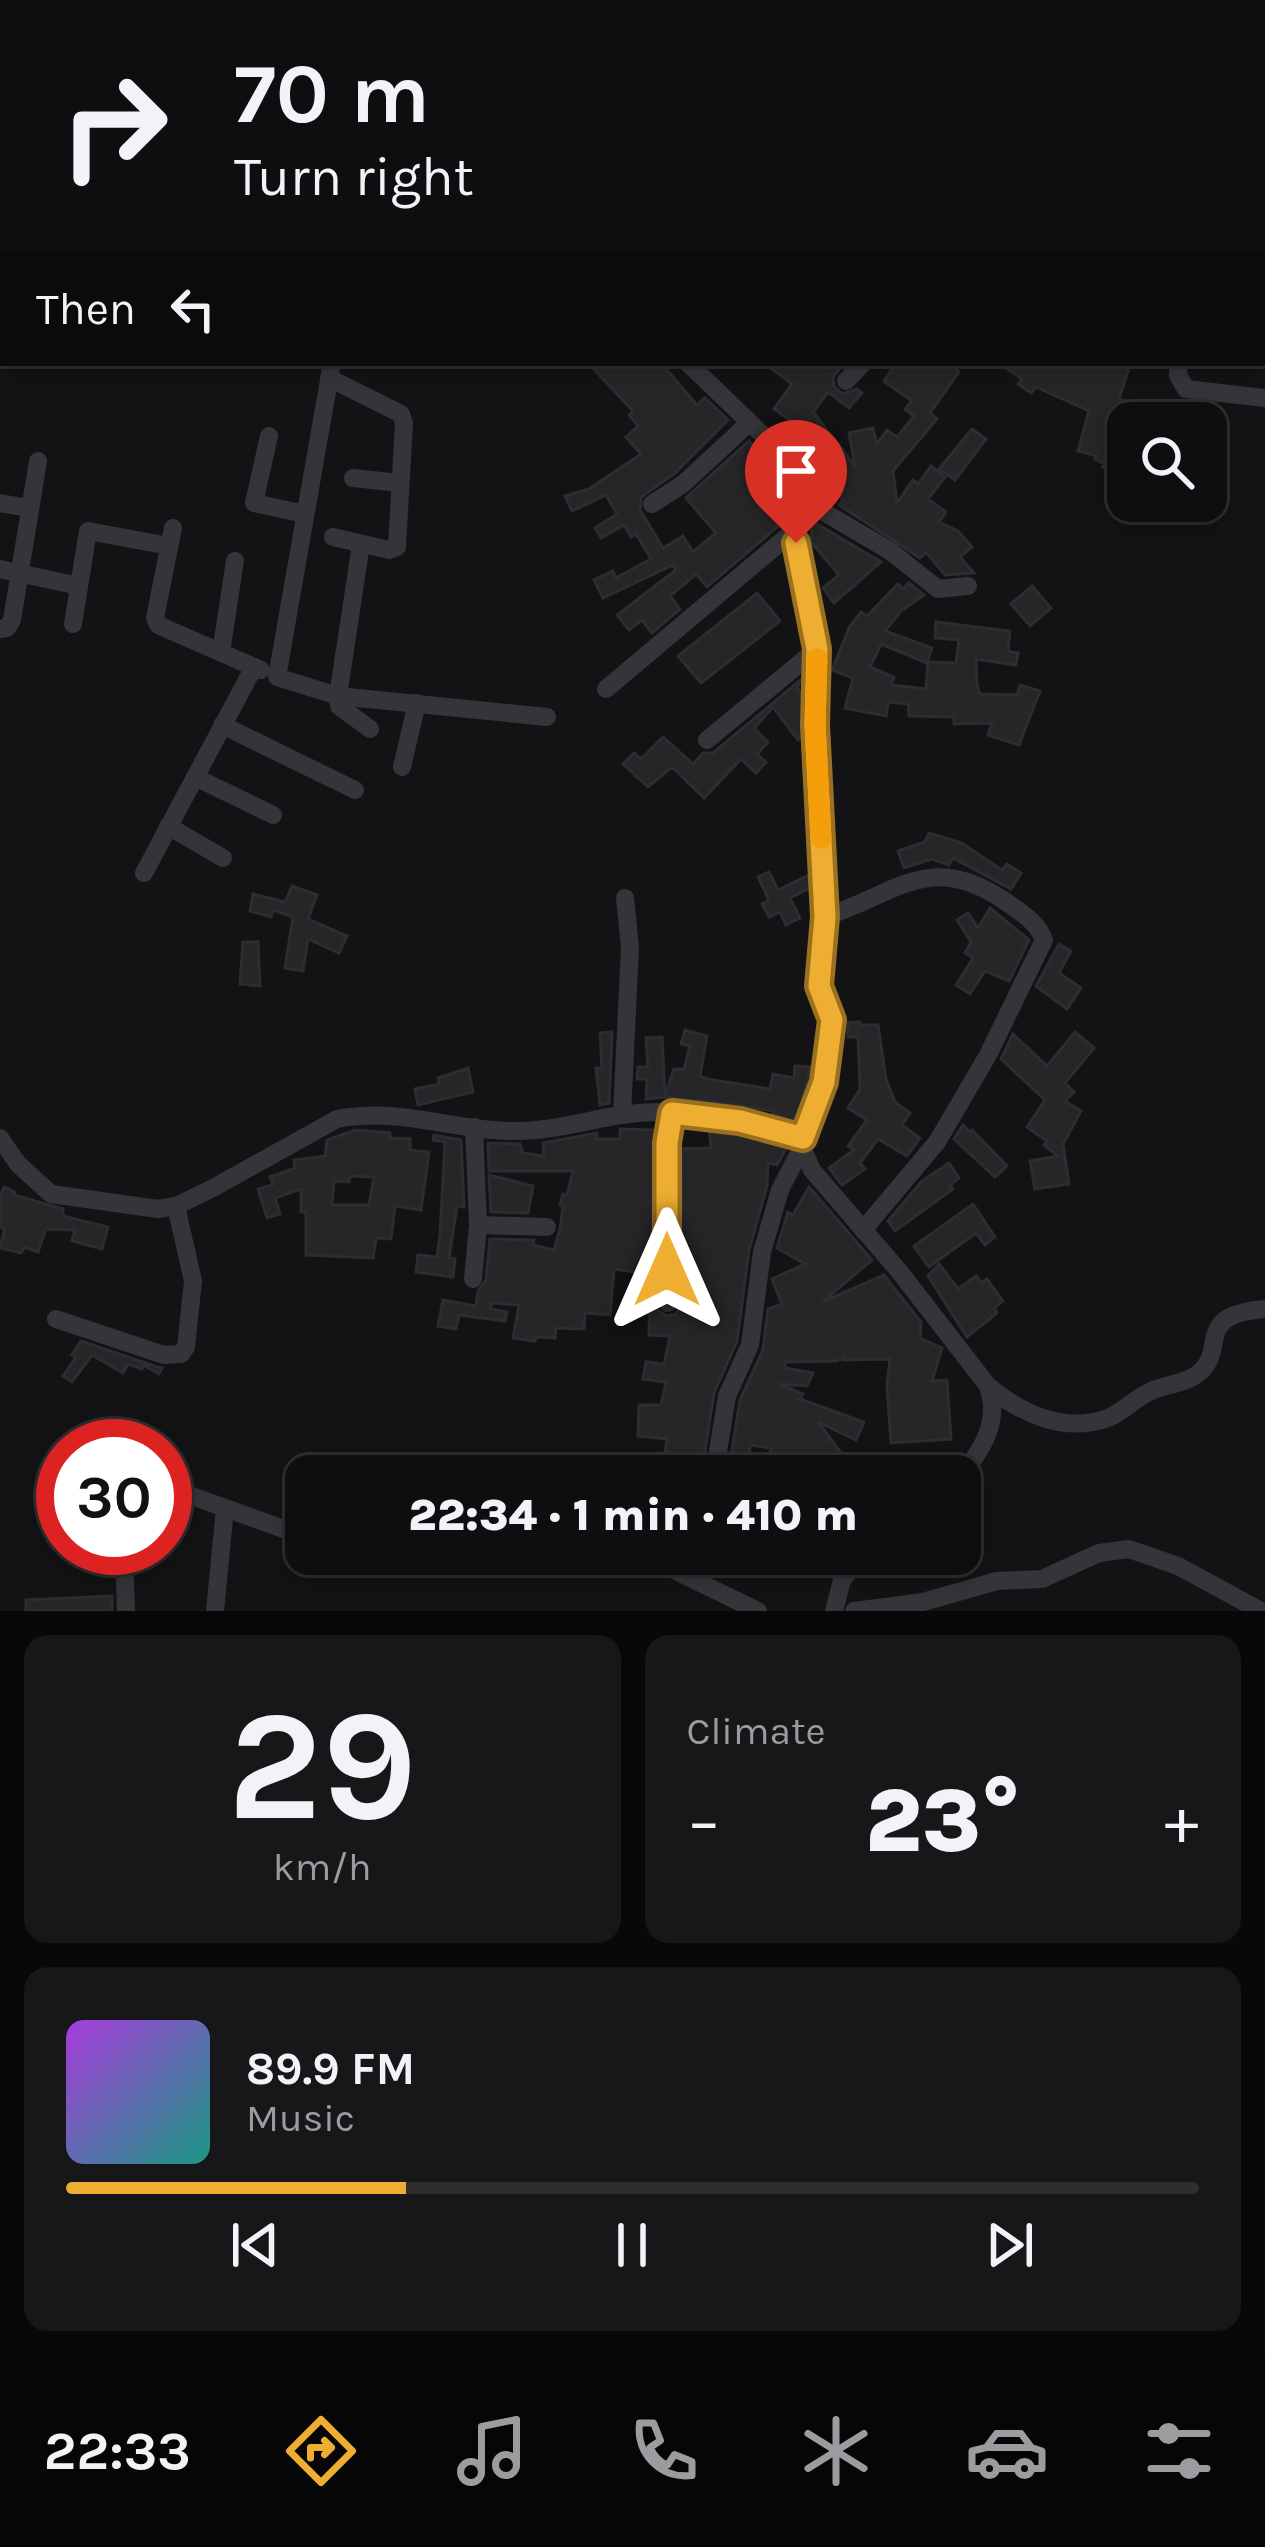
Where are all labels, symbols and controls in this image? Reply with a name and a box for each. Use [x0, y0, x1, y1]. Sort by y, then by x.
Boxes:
text: 70 m [234, 45, 430, 143]
icon: right [36, 48, 192, 204]
text: Turn right [234, 145, 474, 209]
icon: left [160, 276, 226, 342]
text: Then [36, 283, 136, 335]
map controls [1107, 402, 1227, 522]
button: search [1107, 402, 1227, 522]
pin [745, 420, 847, 543]
icon: arrive [763, 438, 829, 504]
position arrow [604, 1207, 730, 1333]
speed limit sign: 30 [36, 1419, 192, 1575]
text: 22:34 · 1 min · 410 m [408, 1489, 858, 1541]
text: 29 [227, 1675, 417, 1857]
text: Climate [687, 1708, 826, 1754]
text: 23° [865, 1768, 1020, 1874]
text: − [687, 1782, 721, 1860]
text: + [1164, 1782, 1199, 1860]
text: km/h [273, 1844, 372, 1890]
text: 89.9 FM [246, 2043, 415, 2095]
text: Music [246, 2095, 355, 2141]
icon: previous [222, 2212, 288, 2278]
icon: pause [599, 2212, 665, 2278]
icon: next [977, 2212, 1043, 2278]
icon: directions [279, 2409, 363, 2493]
icon: music [450, 2409, 534, 2493]
icon: phone [622, 2409, 706, 2493]
icon: climate [794, 2409, 878, 2493]
icon: car [965, 2409, 1049, 2493]
icon: filters [1137, 2409, 1221, 2493]
text: 22:33 [44, 2419, 191, 2483]

